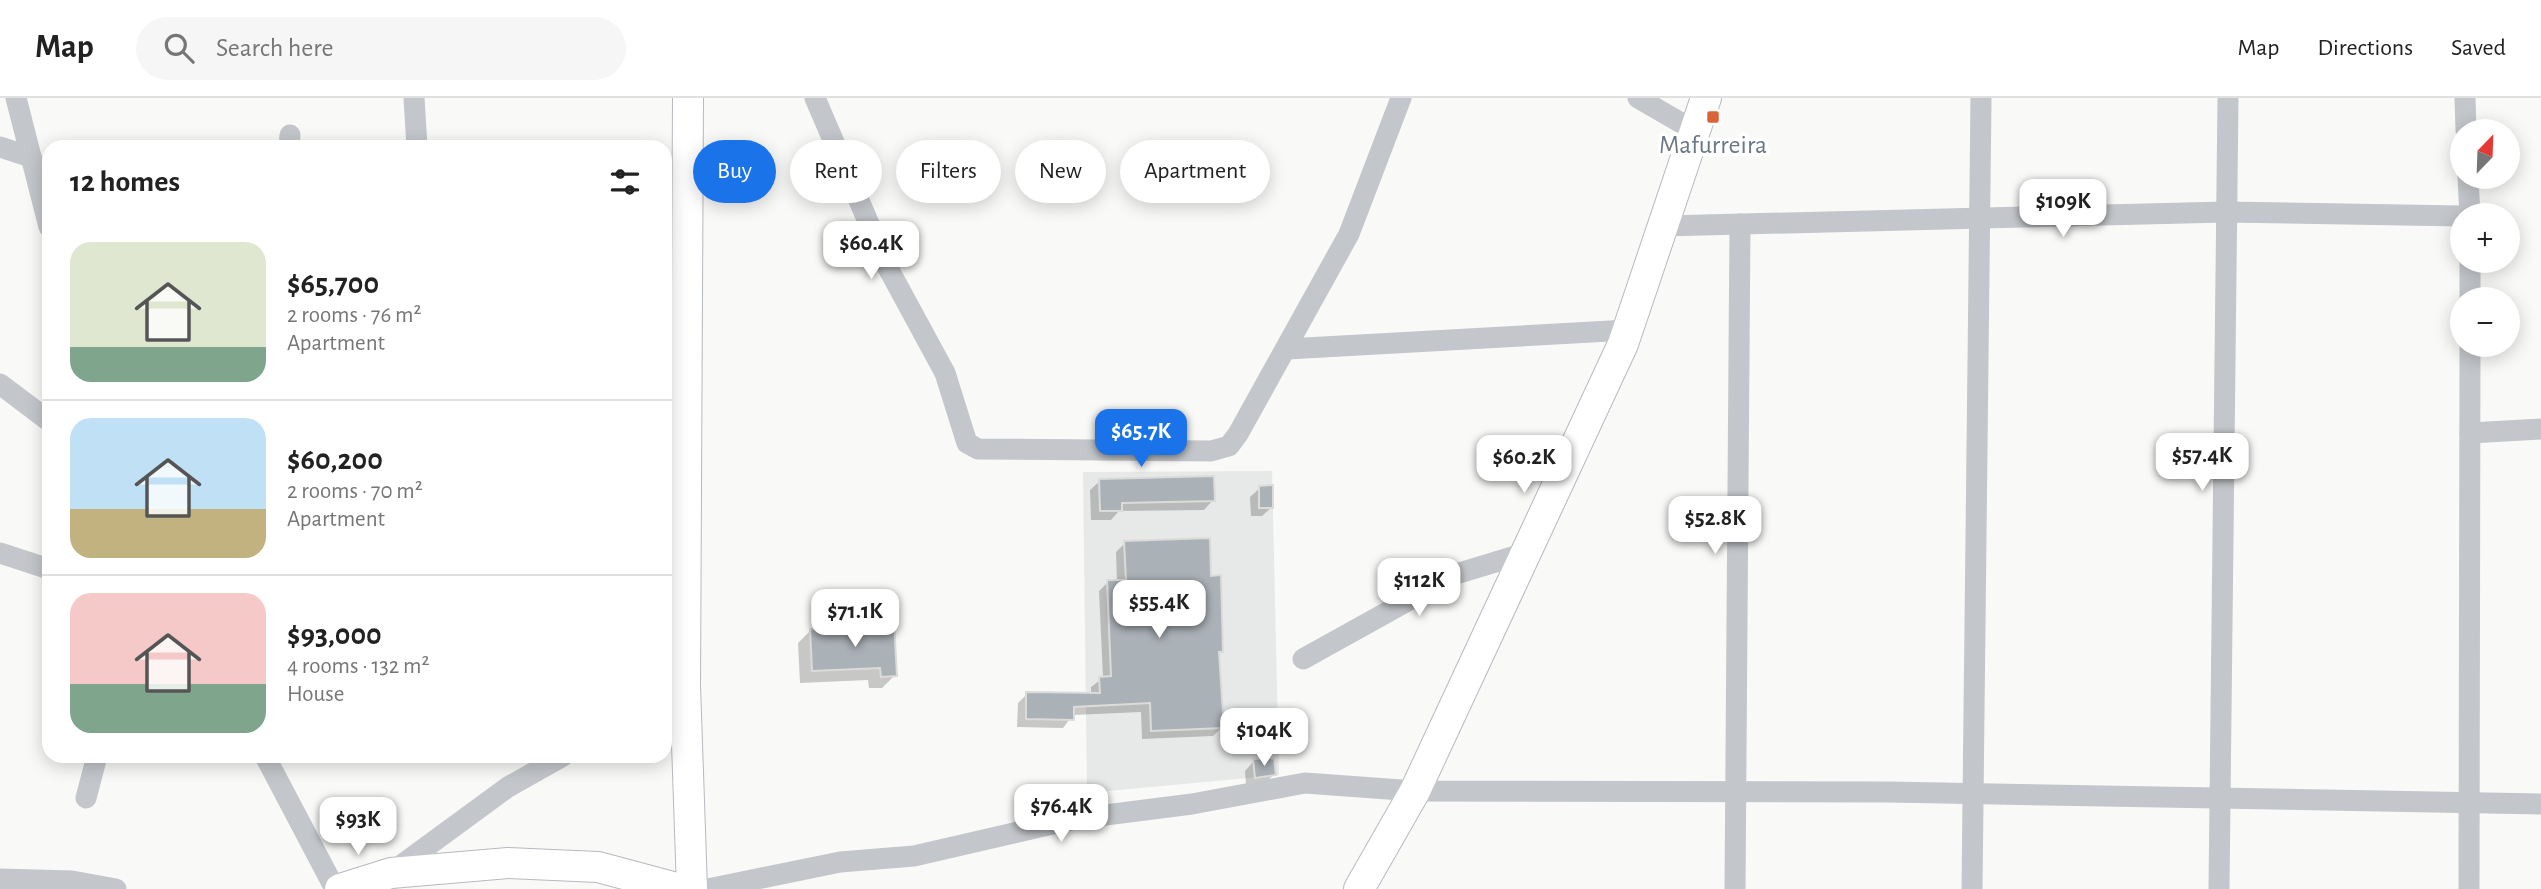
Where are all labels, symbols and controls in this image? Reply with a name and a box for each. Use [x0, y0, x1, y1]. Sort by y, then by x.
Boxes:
search box [136, 17, 626, 80]
icon: search [160, 29, 198, 67]
text: Map [35, 31, 94, 64]
text: Search here [216, 35, 334, 61]
text: Map [2237, 36, 2279, 60]
text: Directions [2317, 36, 2413, 60]
text: Saved [2451, 36, 2506, 60]
marker: Mafurreira [1705, 109, 1721, 125]
north arrow [2450, 119, 2520, 189]
map controls [2450, 119, 2520, 357]
place label: Mafurreira [1659, 132, 1767, 158]
chip: Buy [693, 140, 776, 203]
chip: Rent [790, 140, 882, 203]
chip: Filters [896, 140, 1001, 203]
chip: New [1015, 140, 1106, 203]
chip: Apartment [1120, 140, 1270, 203]
icon: filters [606, 163, 644, 201]
text: 12 homes [70, 167, 180, 197]
pin: $109K [2014, 180, 2112, 239]
text: $109K [2035, 190, 2091, 213]
button: + [2450, 203, 2520, 273]
pin: $60.4K [814, 222, 928, 281]
text: $60.4K [839, 232, 903, 255]
text: $65,700 [287, 269, 379, 299]
icon: home [126, 270, 210, 354]
button: − [2450, 287, 2520, 357]
text: 2 rooms · 76 m² [287, 304, 421, 327]
text: Apartment [287, 332, 385, 355]
pin: $65.7K [1084, 410, 1198, 469]
text: $65.7K [1111, 420, 1171, 443]
pin: $57.4K [2145, 434, 2259, 493]
pin: $60.2K [1467, 436, 1581, 495]
text: $57.4K [2172, 444, 2232, 467]
text: $60,200 [287, 445, 383, 475]
icon: home [126, 446, 210, 530]
text: $60.2K [1493, 446, 1555, 469]
text: 2 rooms · 70 m² [287, 480, 423, 503]
pin: $52.8K [1658, 496, 1772, 556]
text: $52.8K [1684, 507, 1746, 530]
text: Apartment [287, 508, 385, 531]
pin: $112K [1370, 559, 1468, 618]
text: $112K [1393, 569, 1445, 592]
pin: $55.4K [1102, 580, 1216, 640]
pin: $71.1K [798, 589, 912, 649]
text: $55.4K [1129, 591, 1189, 614]
text: $71.1K [827, 600, 883, 623]
text: $93,000 [287, 620, 382, 650]
icon: home [126, 621, 210, 705]
text: 4 rooms · 132 m² [287, 655, 429, 678]
text: House [287, 683, 344, 706]
pin: $104K [1215, 708, 1313, 768]
text: $104K [1236, 719, 1292, 742]
pin: $76.4K [1004, 784, 1118, 844]
text: $76.4K [1030, 795, 1092, 818]
pin: $93K [317, 798, 399, 857]
text: $93K [336, 808, 380, 831]

